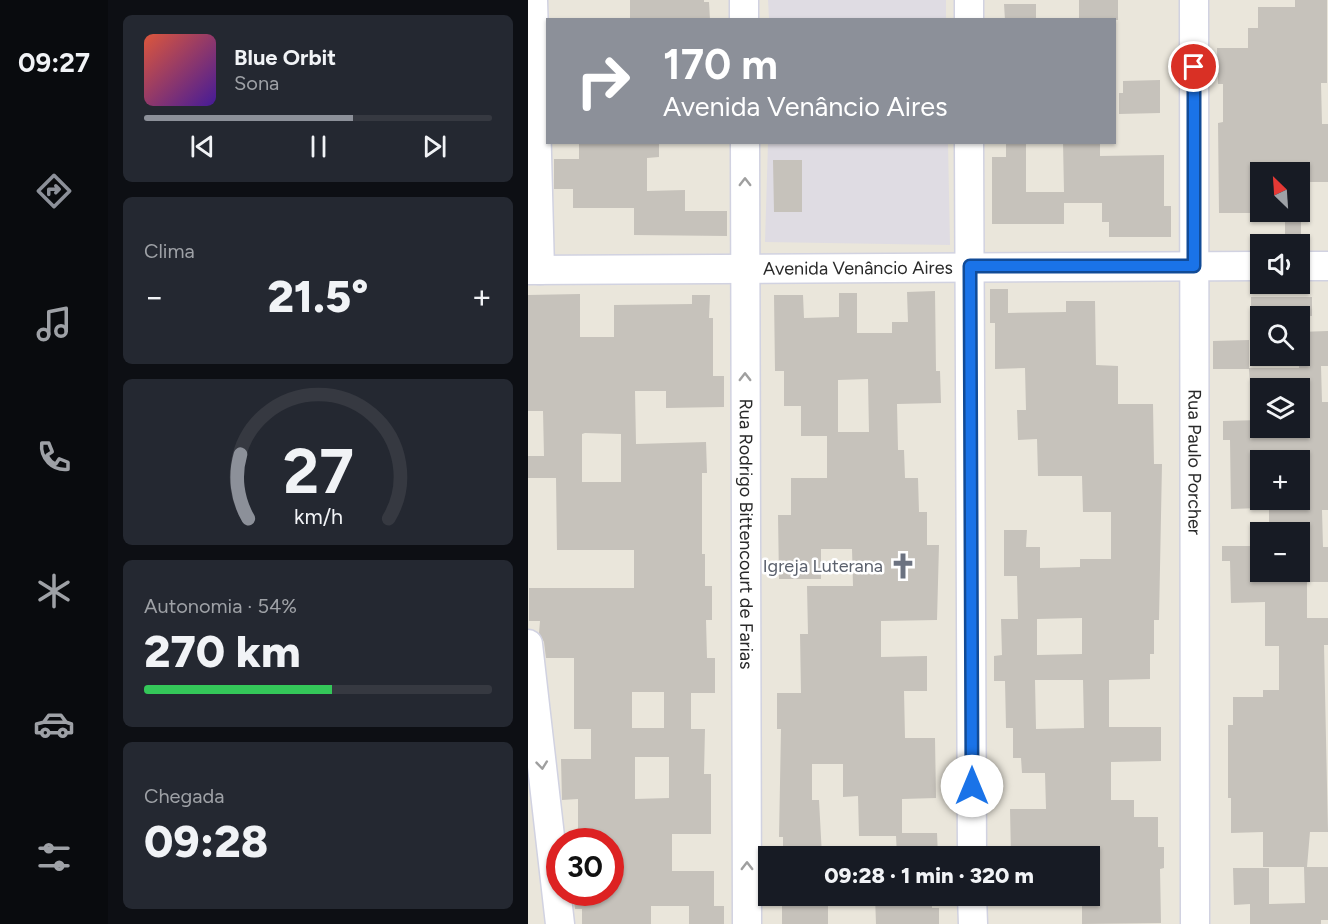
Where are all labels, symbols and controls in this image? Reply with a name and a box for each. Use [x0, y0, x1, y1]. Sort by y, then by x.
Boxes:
text: 170 m [663, 39, 778, 90]
pin [1168, 41, 1219, 92]
icon: right [564, 42, 642, 120]
text: Blue Orbit [234, 44, 336, 71]
text: 09:27 [18, 46, 90, 79]
icon: arrive [1177, 50, 1210, 83]
text: Sona [234, 71, 279, 95]
text: Avenida Venâncio Aires [663, 90, 947, 123]
icon: previous [186, 130, 219, 163]
icon: pause [302, 130, 335, 163]
icon: next [418, 130, 451, 163]
north arrow [1250, 162, 1310, 222]
map controls [1250, 162, 1310, 582]
icon: directions [33, 170, 75, 212]
one-way arrow [739, 177, 751, 186]
button: sound [1250, 234, 1310, 294]
text: Clima [144, 239, 195, 263]
street label: Avenida Venâncio Aires [763, 257, 953, 280]
text: 21.5° [267, 269, 369, 323]
text: − [144, 277, 165, 316]
text: + [471, 277, 492, 316]
icon: music [33, 303, 75, 345]
button: search [1250, 306, 1310, 366]
one-way arrow [739, 372, 751, 381]
button: layers [1250, 378, 1310, 438]
street label: Rua Paulo Porcher [1183, 389, 1206, 535]
street label: Rua Rodrigo Bittencourt de Farias [735, 399, 757, 669]
text: 27 [283, 434, 353, 509]
icon: phone [33, 436, 75, 478]
button: + [1250, 450, 1310, 510]
text: km/h [294, 504, 342, 529]
button: − [1250, 522, 1310, 582]
church icon: Igreja Luterana [888, 551, 918, 581]
place label: Igreja Luterana [763, 555, 883, 577]
icon: climate [33, 570, 75, 612]
text: Autonomia · 54% [144, 594, 297, 618]
text: 270 km [144, 624, 301, 678]
icon: car [33, 703, 75, 745]
position arrow [940, 754, 1004, 818]
one-way arrow [535, 760, 548, 770]
text: Chegada [144, 784, 224, 808]
text: 09:28 [144, 814, 268, 868]
speed limit sign: 30 [546, 828, 624, 906]
icon: filters [33, 836, 75, 878]
one-way arrow [741, 861, 753, 870]
text: 09:28 · 1 min · 320 m [824, 862, 1034, 889]

